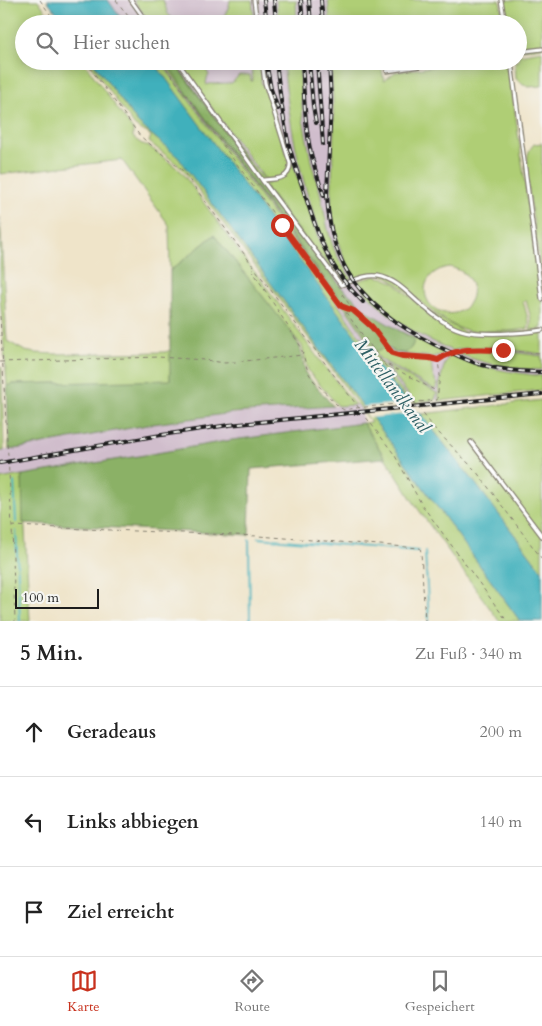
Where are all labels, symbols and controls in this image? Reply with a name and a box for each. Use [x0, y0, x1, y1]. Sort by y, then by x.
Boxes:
search box [15, 15, 527, 70]
icon: search [33, 29, 61, 57]
text: Hier suchen [73, 30, 170, 56]
route start [271, 214, 294, 237]
water label: Mittellandkanal [348, 334, 437, 439]
route end [492, 339, 515, 362]
scale bar [15, 586, 99, 609]
text: 100 m [22, 588, 59, 607]
text: 5 Min. [20, 639, 83, 668]
text: Zu Fuß · 340 m [415, 643, 522, 665]
icon: ahead [20, 718, 48, 746]
text: Geradeaus [67, 719, 156, 745]
text: 200 m [480, 721, 522, 743]
icon: left [20, 808, 48, 836]
text: Links abbiegen [67, 809, 199, 835]
text: 140 m [480, 811, 522, 833]
icon: arrive [20, 898, 48, 926]
text: Ziel erreicht [67, 899, 174, 925]
tab: Karte [67, 967, 100, 1016]
tab: Route [234, 967, 270, 1016]
tab: Gespeichert [405, 967, 475, 1016]

